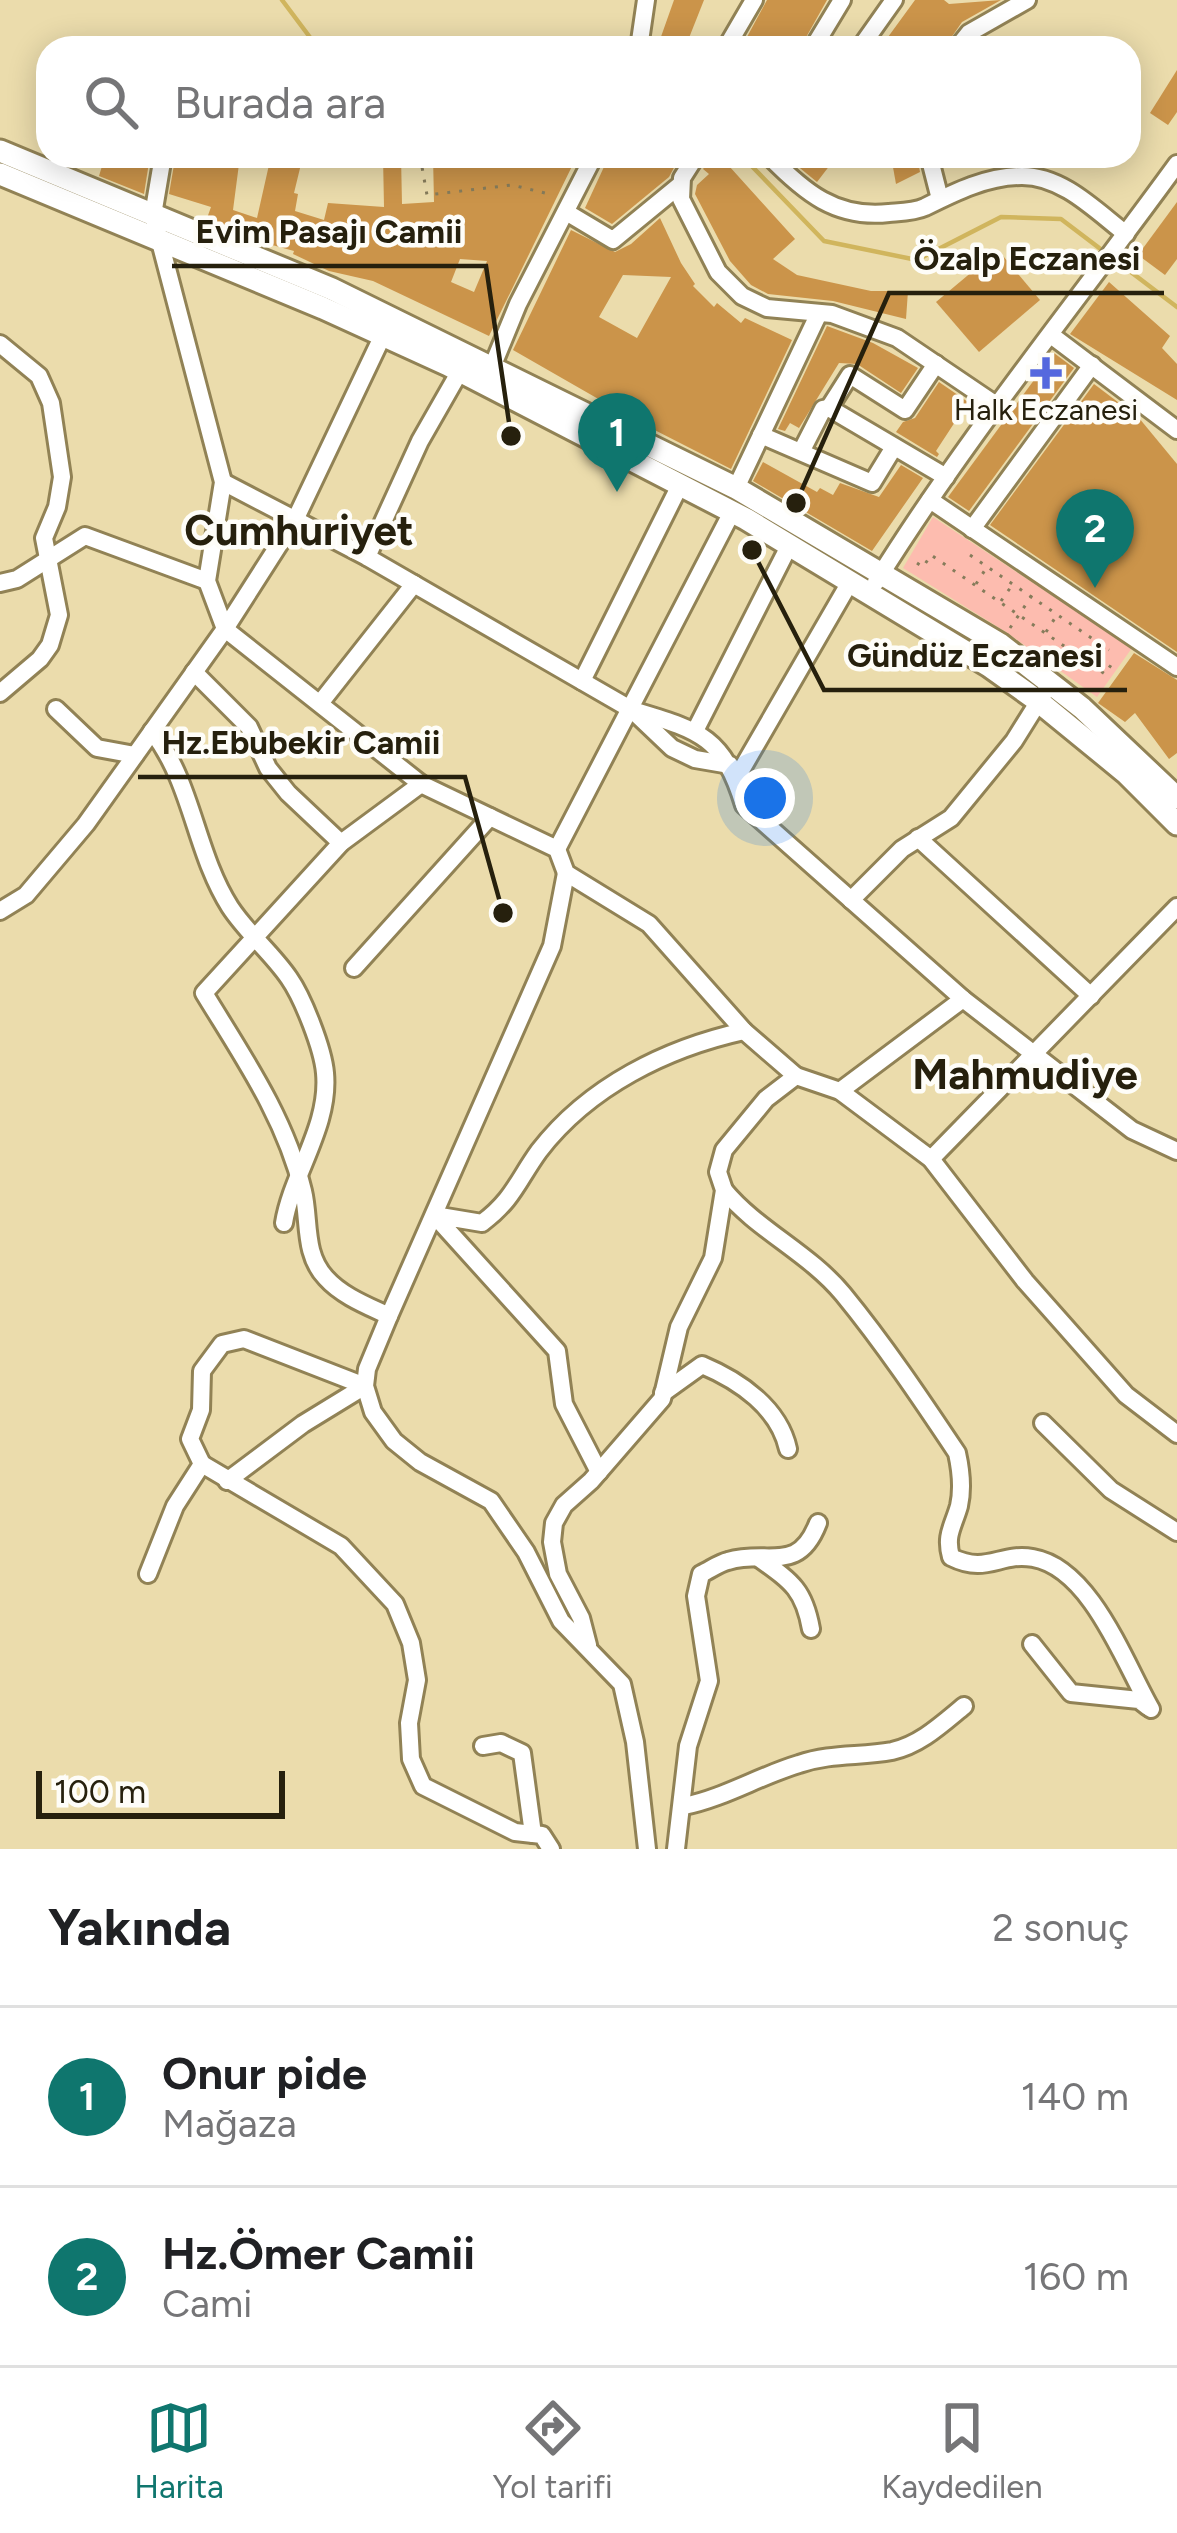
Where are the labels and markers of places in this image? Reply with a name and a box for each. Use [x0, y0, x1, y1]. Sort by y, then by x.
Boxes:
callout: Evim Pasajı Camii [172, 197, 486, 266]
callout: Özalp Eczanesi [889, 224, 1164, 293]
marker: Halk Eczanesi [1033, 360, 1059, 386]
place label: Halk Eczanesi [954, 391, 1138, 428]
pin: 1 [578, 393, 656, 492]
pin: 2 [1056, 489, 1134, 588]
callout: Gündüz Eczanesi [824, 621, 1127, 690]
callout: Hz.Ebubekir Camii [138, 708, 465, 777]

